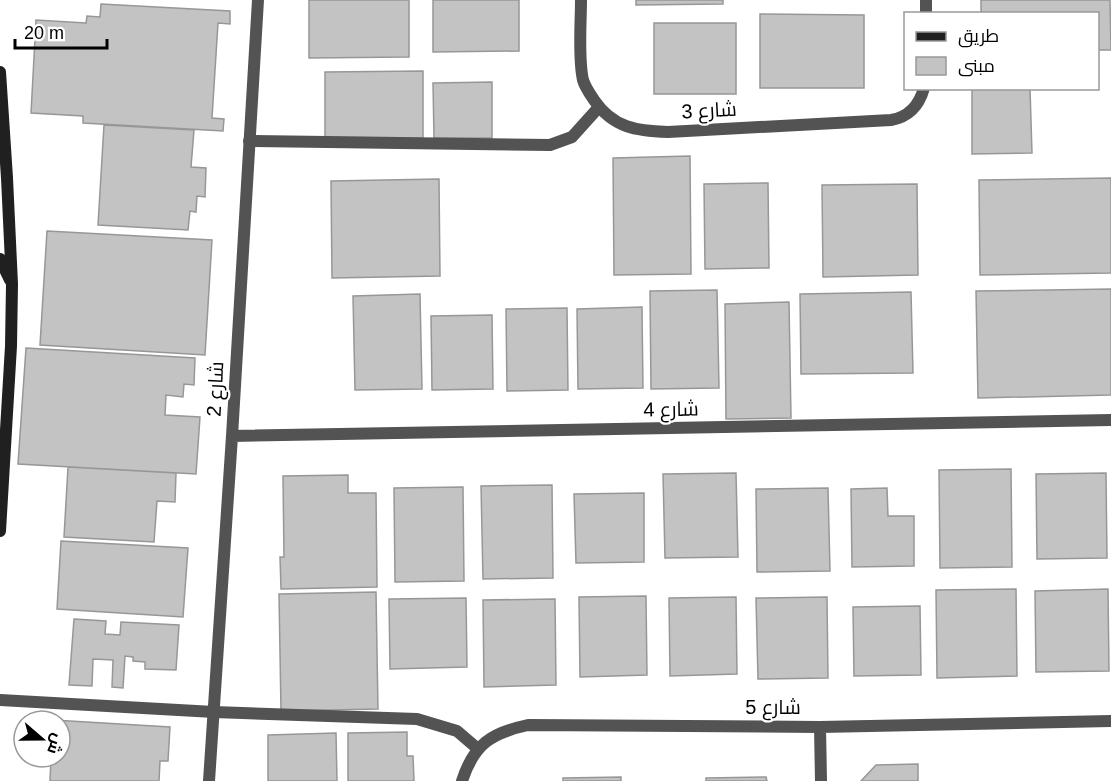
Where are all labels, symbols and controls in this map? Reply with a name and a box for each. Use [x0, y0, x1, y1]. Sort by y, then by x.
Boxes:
scale bar [15, 12, 106, 50]
legend [904, 12, 1099, 90]
text: 20 m [24, 23, 64, 43]
text: طريق [958, 26, 999, 48]
text: مبنى [958, 56, 995, 77]
street label: شارع 3 [681, 98, 737, 125]
street label: شارع 2 [203, 361, 230, 417]
street label: شارع 4 [643, 398, 699, 423]
street label: شارع 5 [745, 696, 801, 721]
north arrow [12, 709, 72, 769]
text: ش [43, 731, 67, 757]

